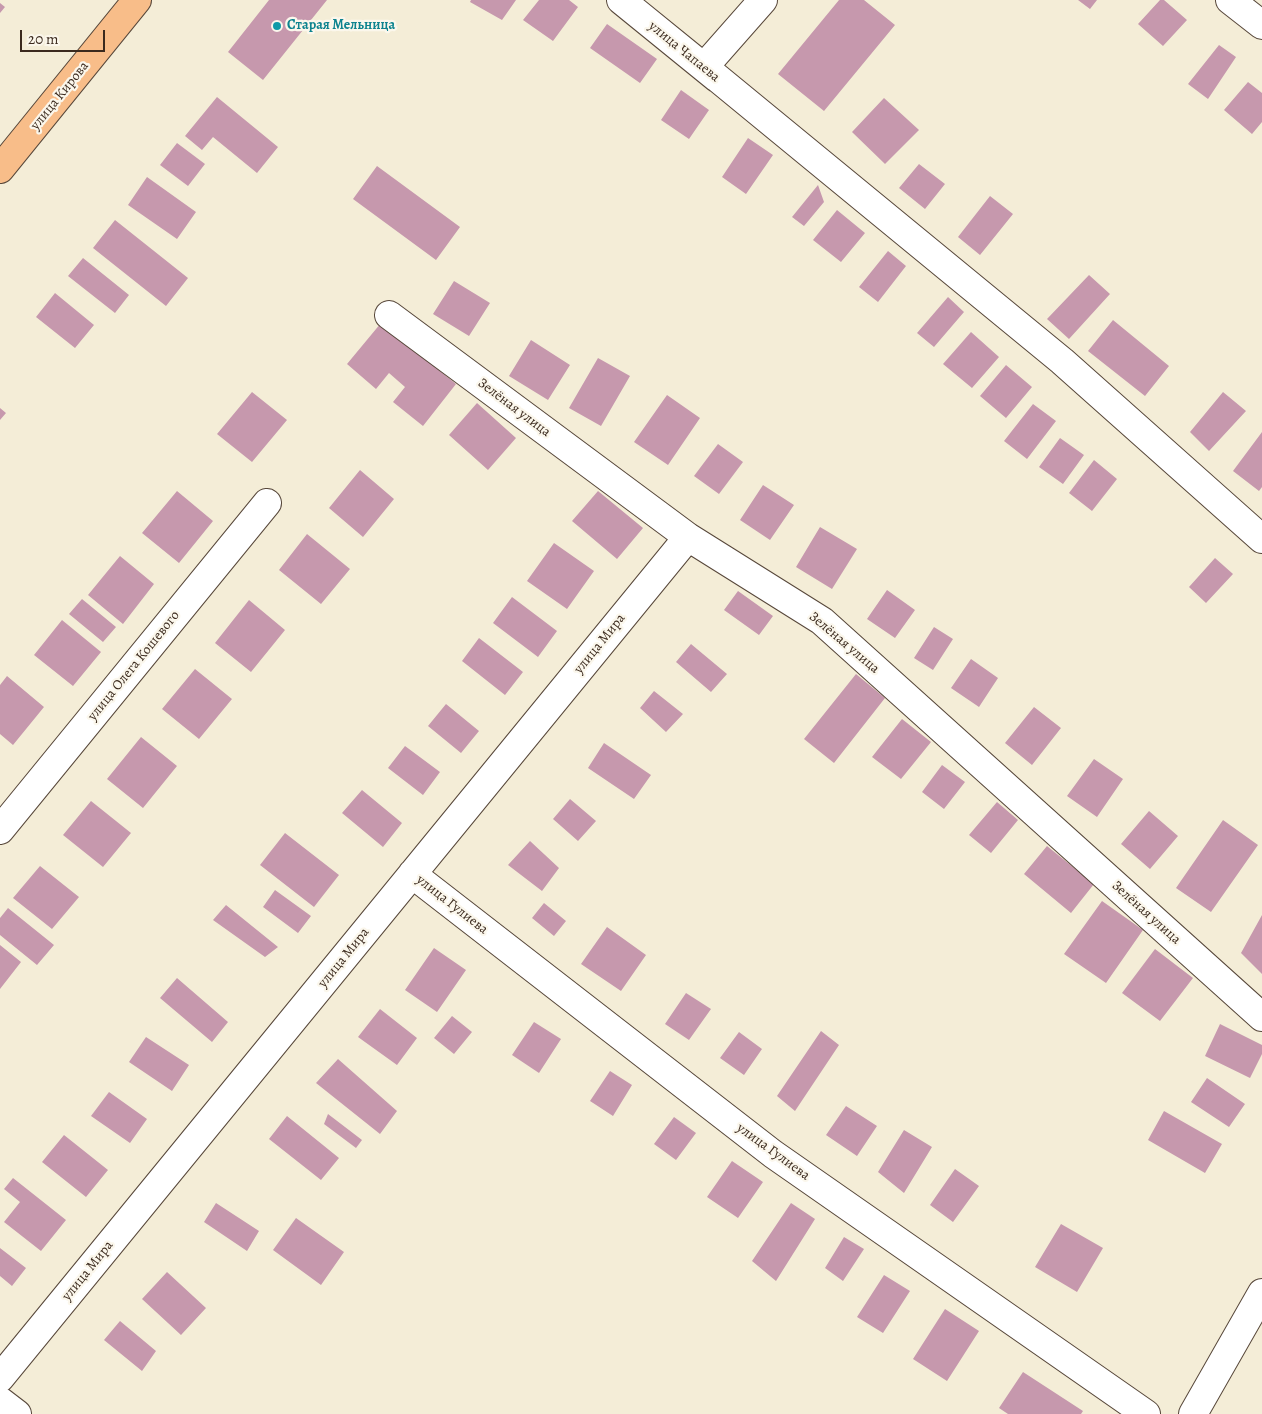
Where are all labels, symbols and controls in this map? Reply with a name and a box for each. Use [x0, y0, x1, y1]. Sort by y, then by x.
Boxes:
place label: Старая Мельница [287, 18, 395, 34]
street label: улица Чапаева [645, 18, 723, 86]
scale bar [22, 20, 108, 52]
marker: Старая Мельница [271, 20, 283, 32]
text: 20 m [28, 29, 59, 49]
street label: улица Кирова [27, 58, 93, 134]
street label: Зелёная улица [474, 375, 554, 441]
street label: улица Олега Кошевого [84, 608, 184, 724]
street label: Зелёная улица [805, 609, 883, 677]
street label: улица Мира [571, 611, 629, 677]
street label: улица Гулиева [413, 872, 491, 938]
street label: Зелёная улица [1108, 878, 1184, 948]
street label: улица Мира [315, 925, 373, 991]
street label: улица Гулиева [733, 1120, 813, 1184]
street label: улица Мира [59, 1238, 117, 1304]

